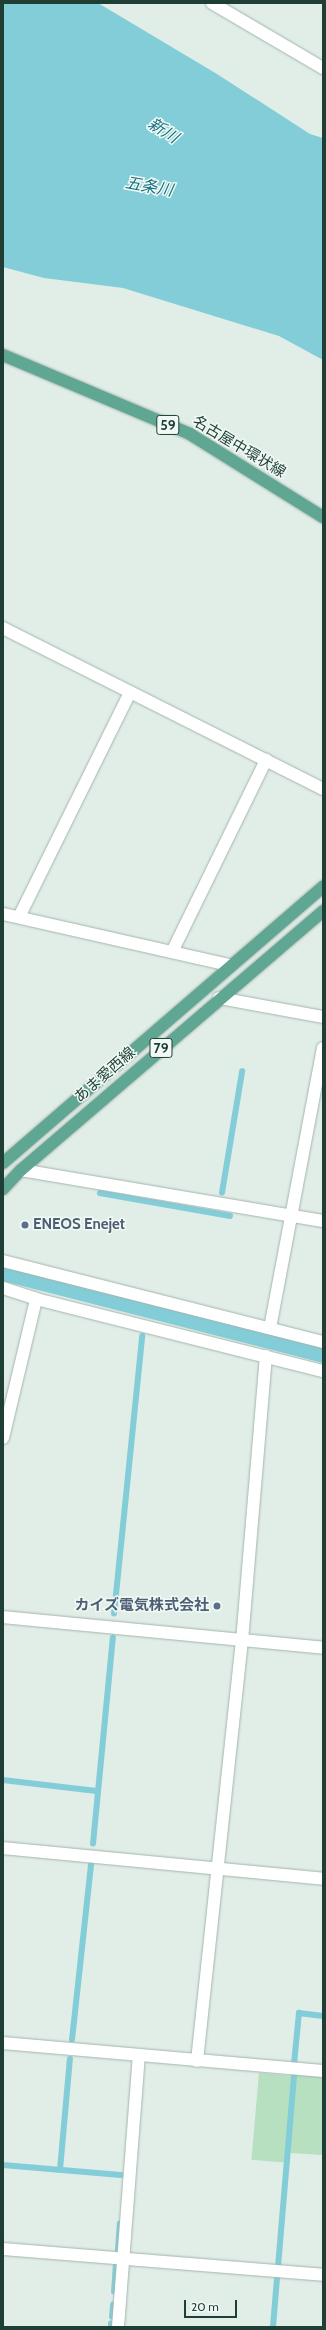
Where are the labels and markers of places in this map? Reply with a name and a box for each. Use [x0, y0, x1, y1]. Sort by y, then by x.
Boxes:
place label: ENEOS Enejet [33, 1216, 125, 1234]
marker: ENEOS Enejet [20, 1220, 30, 1230]
place label: カイズ電気株式会社 [74, 1597, 209, 1615]
marker: カイズ電気株式会社 [212, 1601, 222, 1611]

